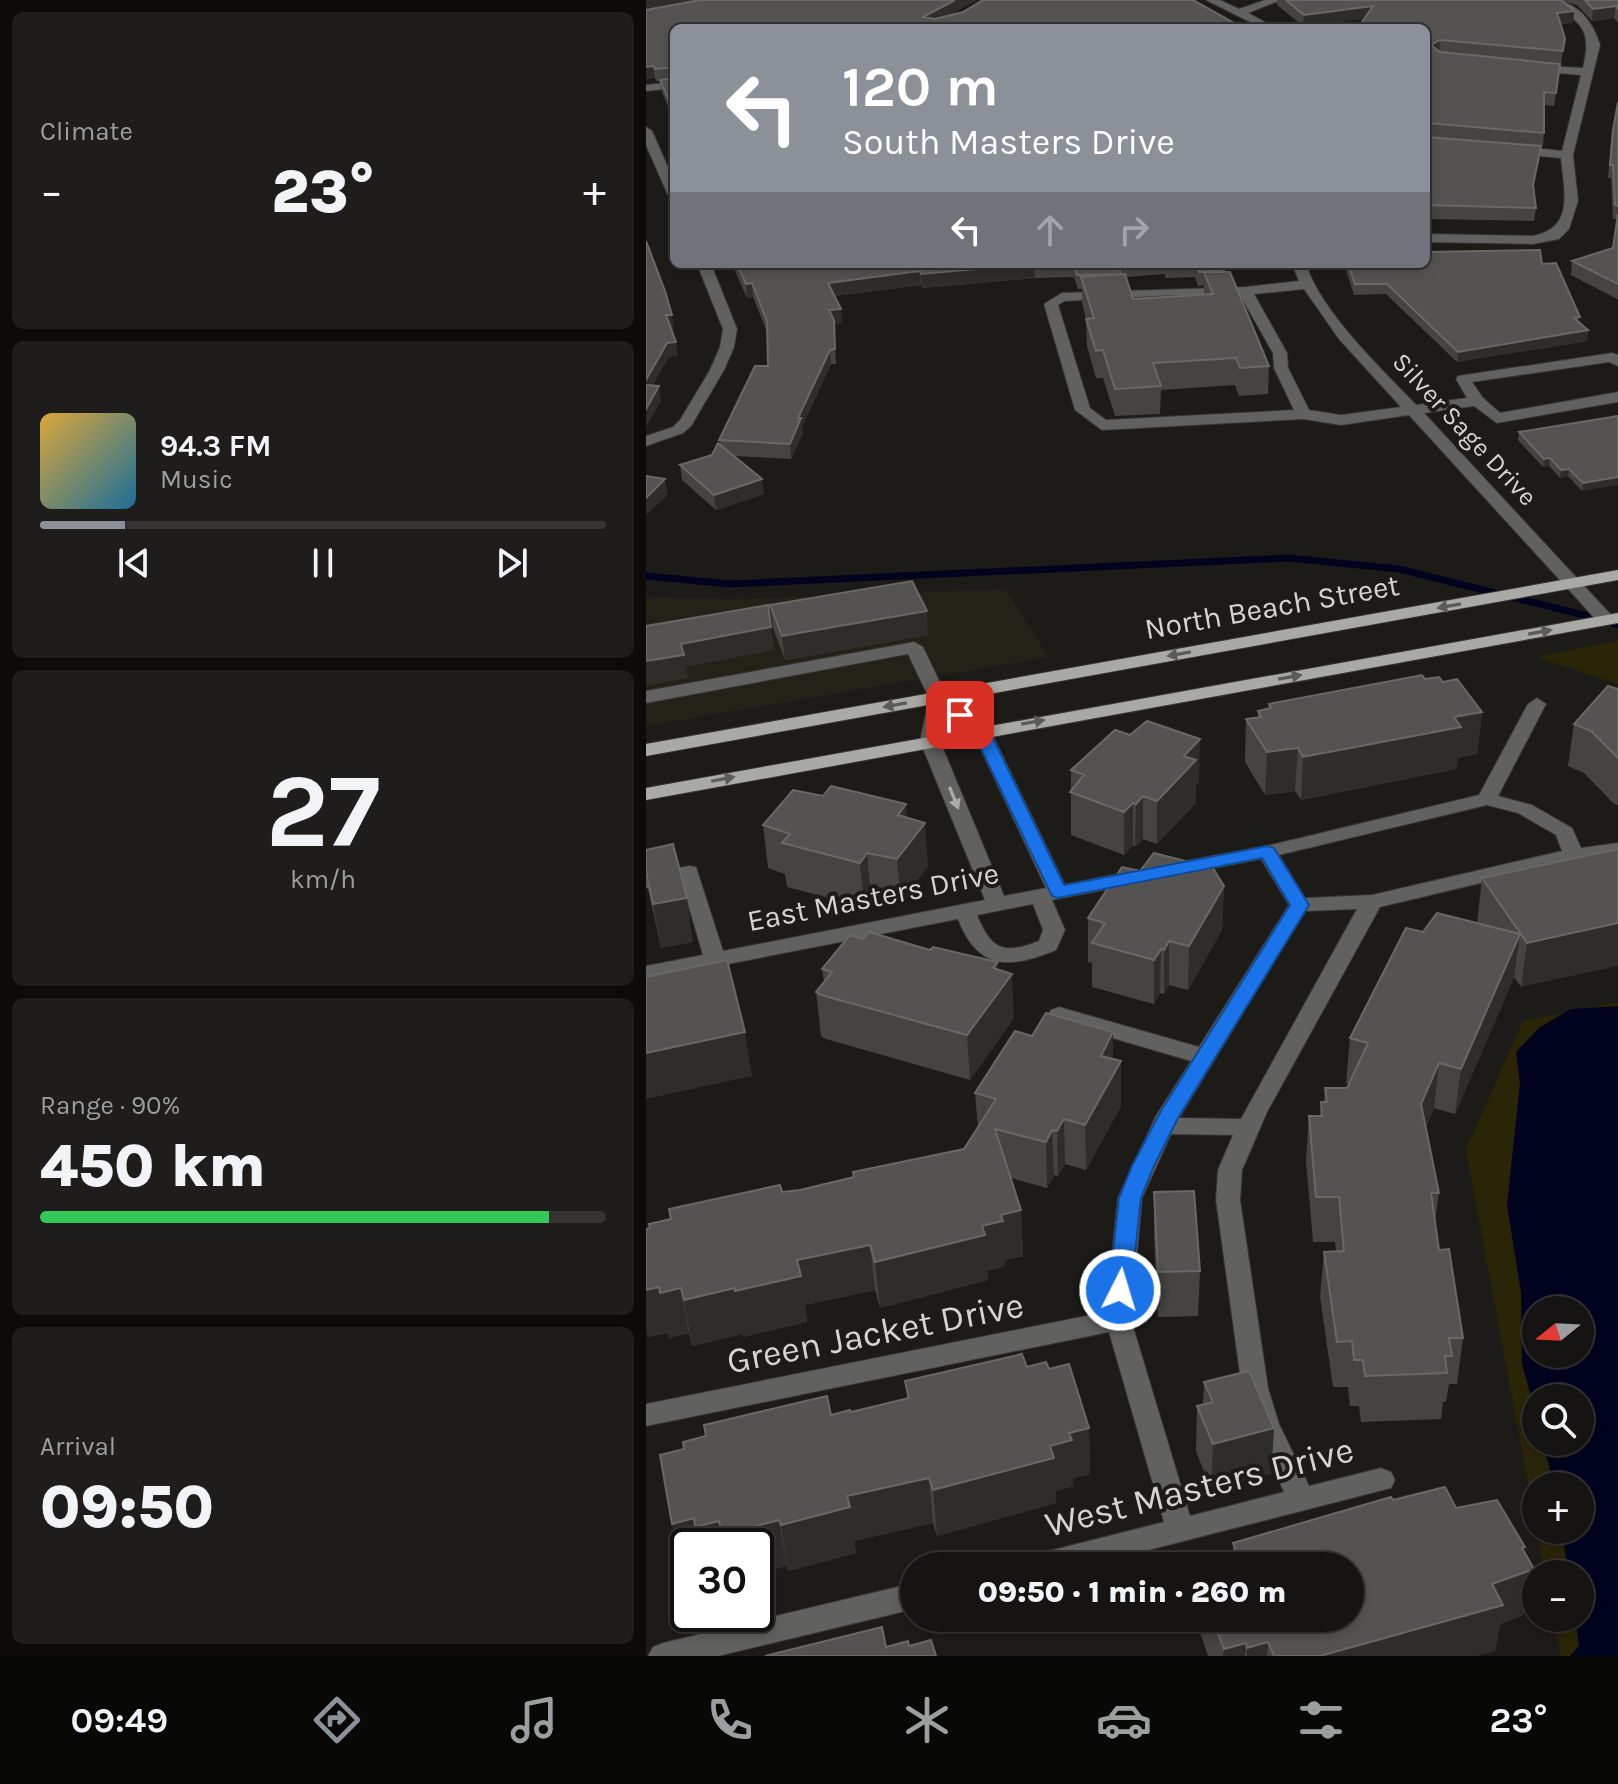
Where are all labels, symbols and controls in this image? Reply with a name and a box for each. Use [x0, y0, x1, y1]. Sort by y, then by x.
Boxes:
text: 120 m [842, 54, 999, 119]
icon: left [710, 56, 814, 160]
text: Climate [40, 116, 133, 147]
text: South Masters Drive [842, 121, 1175, 163]
text: 23° [271, 157, 375, 227]
text: − [40, 166, 63, 217]
text: + [583, 166, 606, 217]
icon: left [944, 208, 988, 252]
icon: ahead [1028, 208, 1072, 252]
icon: right [1112, 208, 1156, 252]
street label: Silver Sage Drive [1386, 346, 1543, 512]
text: 94.3 FM [160, 428, 271, 464]
text: Music [160, 464, 233, 495]
icon: previous [112, 541, 156, 585]
icon: pause [301, 541, 345, 585]
icon: next [490, 541, 534, 585]
street label: North Beach Street [1142, 567, 1402, 647]
one-way arrow [1437, 600, 1462, 612]
one-way arrow [1528, 626, 1553, 638]
one-way arrow [1166, 649, 1191, 661]
one-way arrow [1277, 671, 1302, 683]
pin [926, 681, 994, 749]
icon: arrive [938, 693, 982, 737]
one-way arrow [882, 700, 907, 712]
one-way arrow [1021, 716, 1046, 728]
text: 27 [266, 751, 380, 872]
one-way arrow [710, 772, 735, 785]
one-way arrow [948, 786, 961, 810]
street label: East Masters Drive [744, 855, 1002, 939]
text: km/h [290, 864, 356, 895]
text: Range · 90% [40, 1090, 180, 1121]
text: 450 km [40, 1131, 266, 1201]
position arrow [1078, 1248, 1162, 1332]
street label: Green Jacket Drive [723, 1284, 1027, 1382]
north arrow [1522, 1296, 1594, 1368]
map controls [1522, 1296, 1594, 1632]
button: search [1522, 1384, 1594, 1456]
street label: West Masters Drive [1041, 1428, 1358, 1546]
text: Arrival [40, 1431, 116, 1462]
text: 09:50 [40, 1472, 214, 1542]
button: + [1522, 1472, 1594, 1544]
speed limit sign: 30 [670, 1528, 774, 1632]
button: − [1522, 1560, 1594, 1632]
text: 09:50 · 1 min · 260 m [978, 1574, 1286, 1610]
icon: directions [309, 1692, 365, 1748]
icon: music [506, 1692, 562, 1748]
icon: phone [702, 1692, 758, 1748]
icon: climate [899, 1692, 955, 1748]
icon: car [1096, 1692, 1152, 1748]
icon: filters [1293, 1692, 1349, 1748]
text: 09:49 [70, 1699, 168, 1741]
text: 23° [1489, 1699, 1548, 1741]

